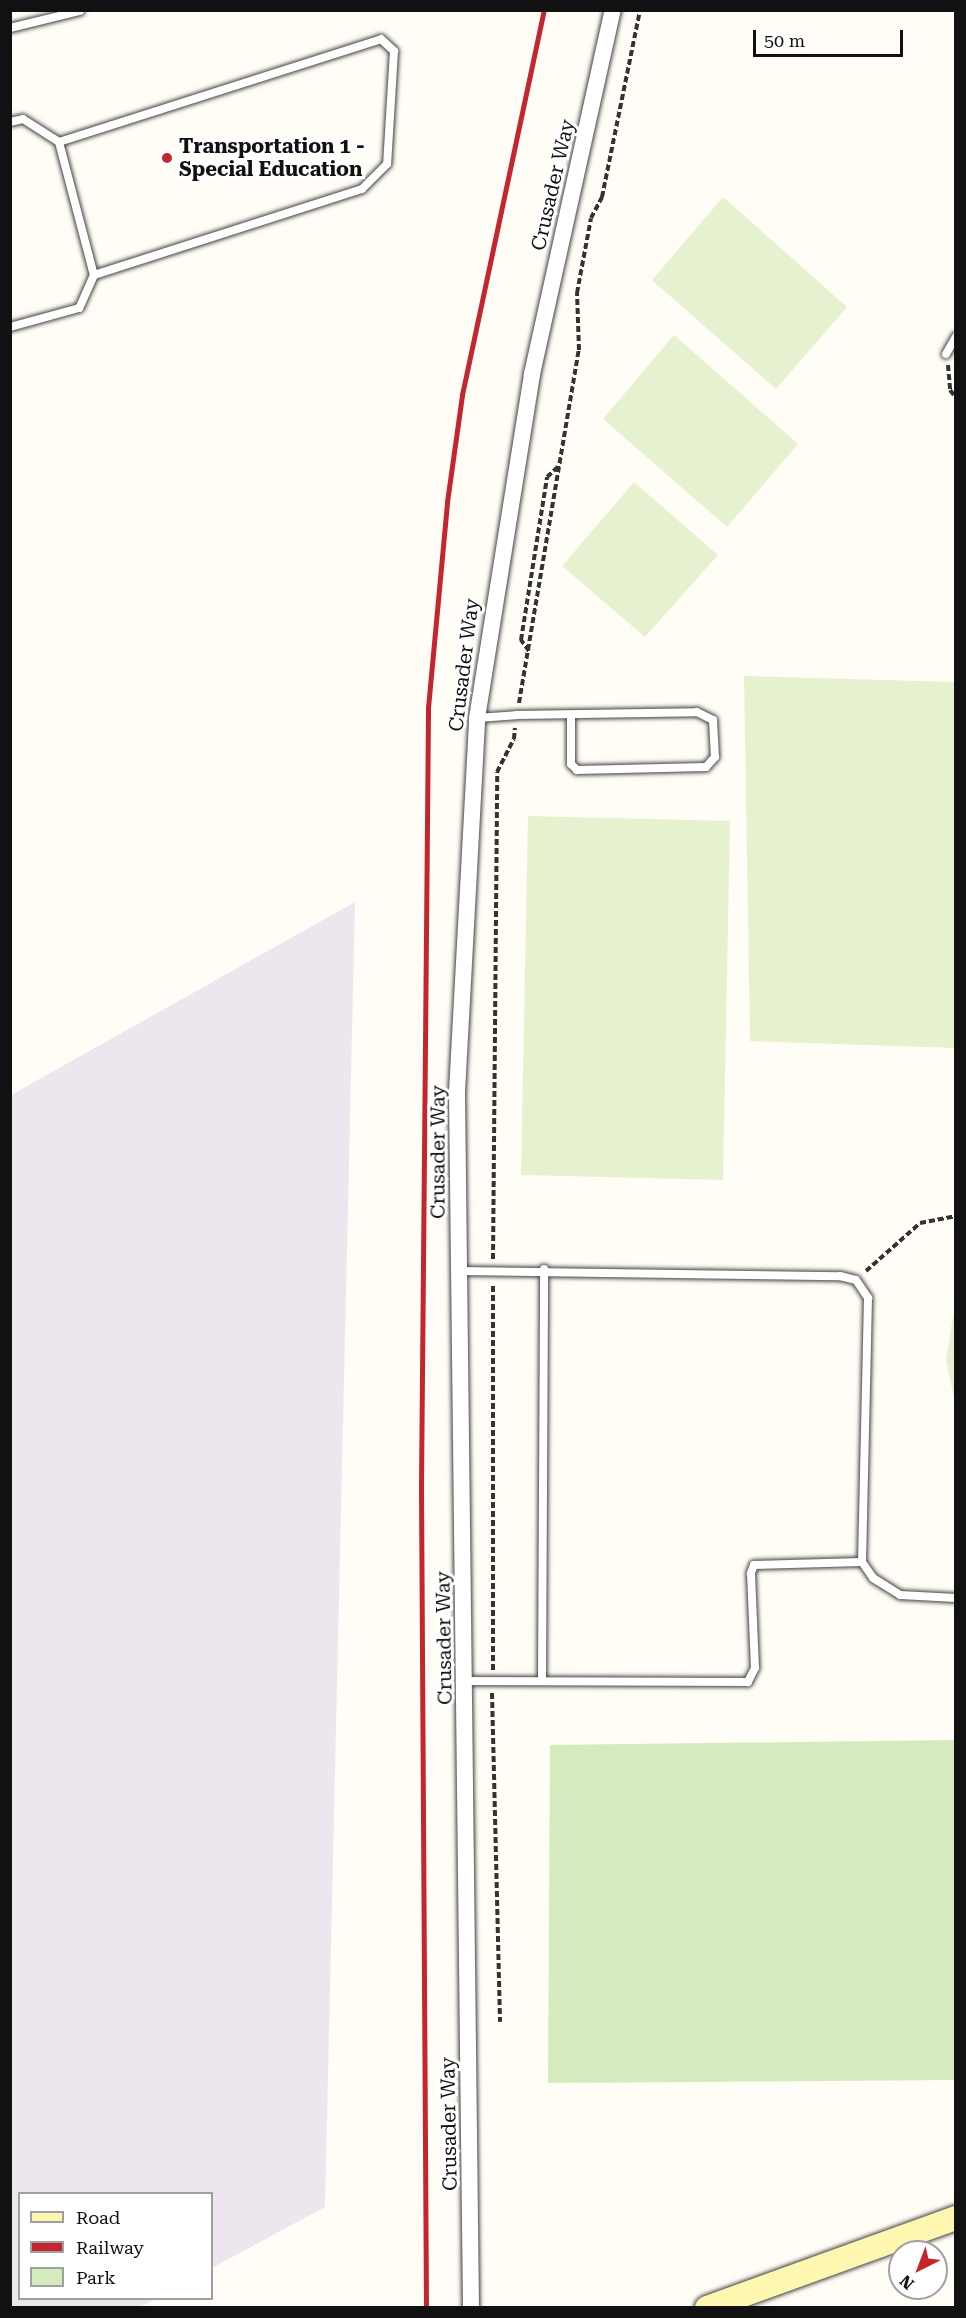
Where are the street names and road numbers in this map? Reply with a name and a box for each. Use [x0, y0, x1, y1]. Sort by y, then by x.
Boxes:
street label: Crusader Way [526, 117, 580, 253]
street label: Crusader Way [444, 597, 484, 733]
street label: Crusader Way [426, 1085, 450, 1219]
street label: Crusader Way [431, 1571, 457, 1705]
street label: Crusader Way [436, 2057, 462, 2191]

